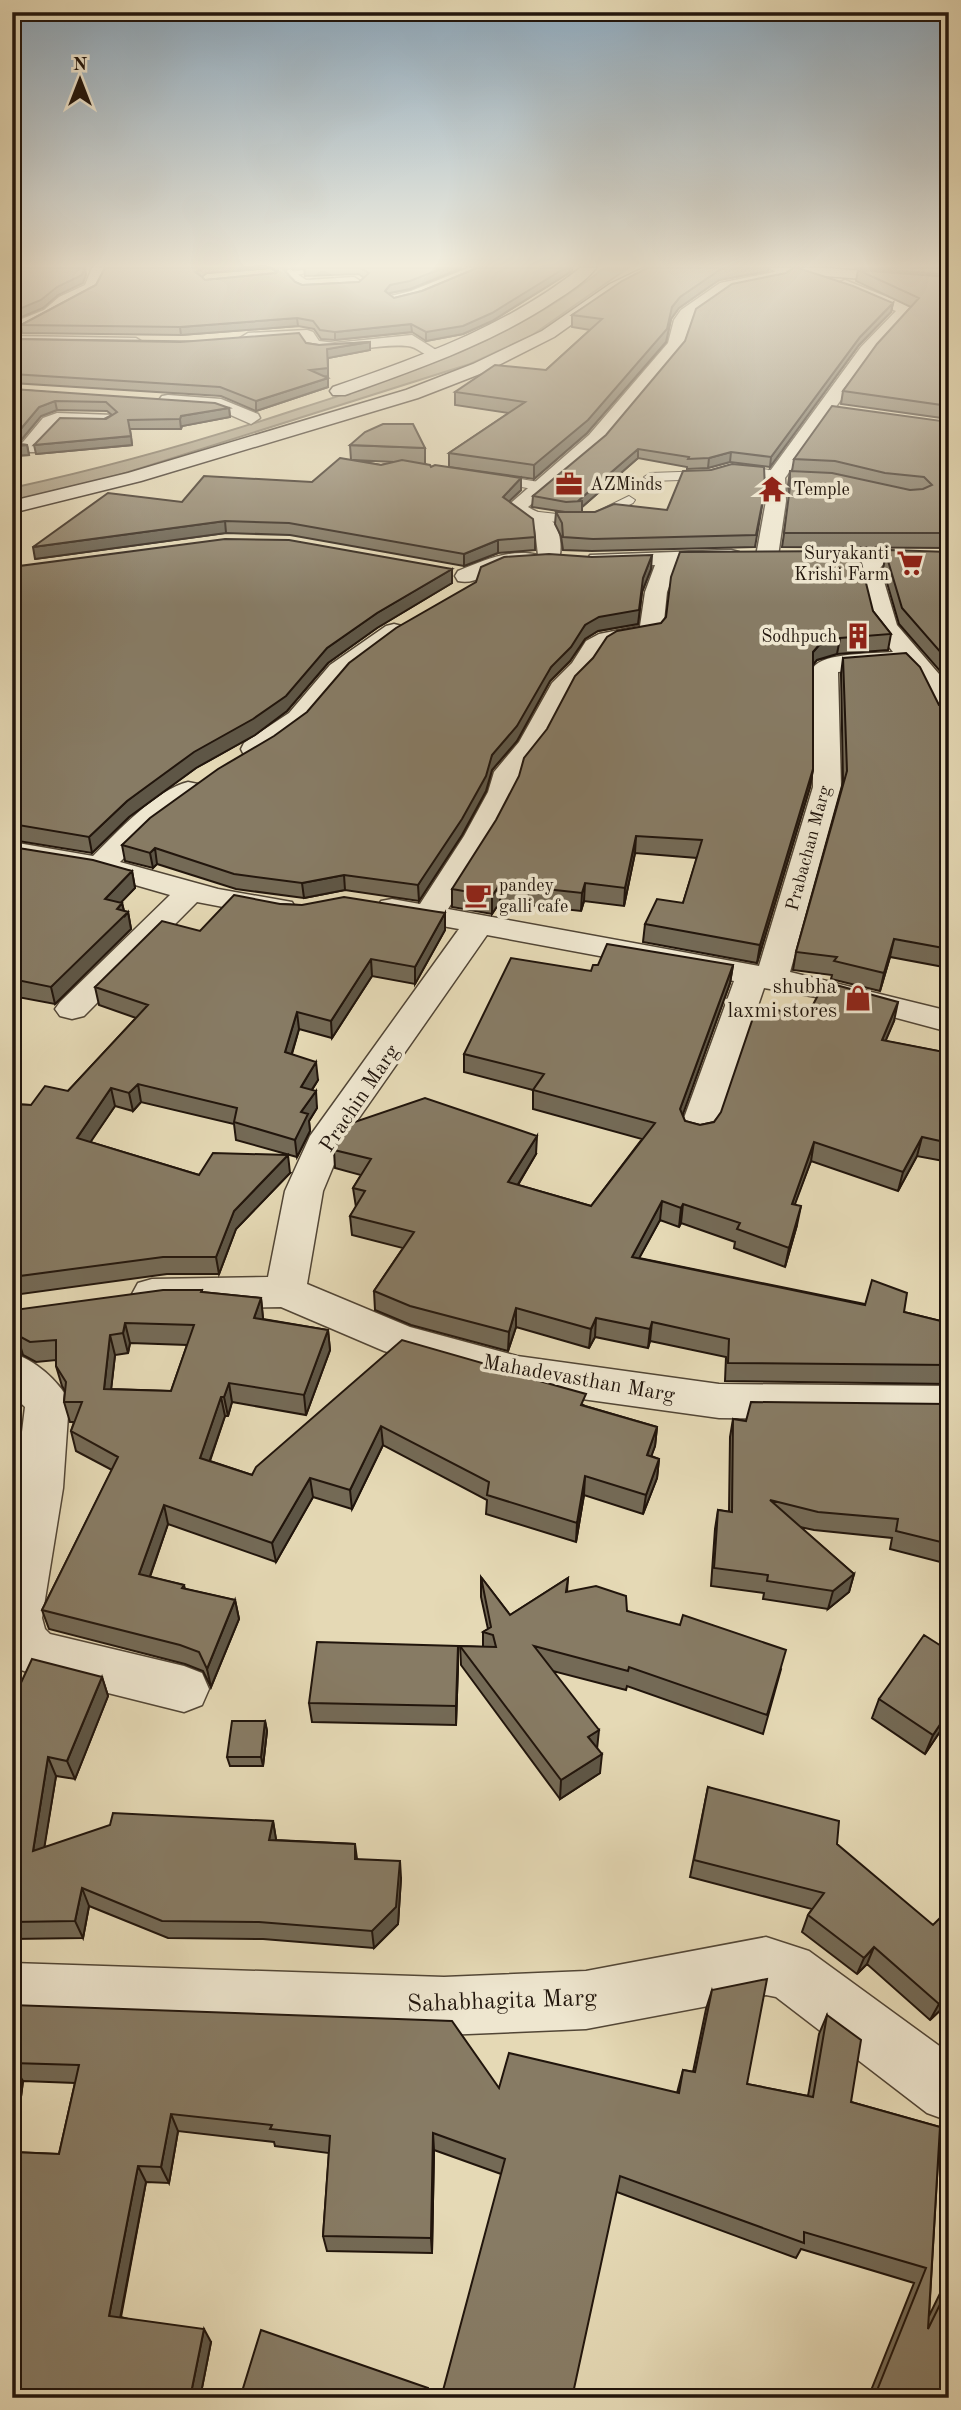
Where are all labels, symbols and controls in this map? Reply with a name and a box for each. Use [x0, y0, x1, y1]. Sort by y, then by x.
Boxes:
north arrow [46, 46, 116, 116]
text: N [73, 56, 88, 75]
office icon: AZMinds [554, 469, 584, 499]
temple icon: Temple [757, 474, 787, 504]
place label: AZMinds [590, 476, 663, 494]
place label: Temple [793, 481, 850, 499]
place label: Suryakanti Krishi Farm [794, 545, 889, 584]
supermarket icon: Suryakanti Krishi Farm [895, 548, 925, 578]
building icon: Sodhpuch [843, 621, 873, 651]
place label: Sodhpuch [761, 628, 837, 646]
street label: Prabachan Marg [784, 783, 834, 913]
place label: pandey galli cafe [499, 877, 568, 916]
cafe icon: pandey galli cafe [463, 880, 493, 910]
place label: shubha laxmi stores [728, 977, 837, 1022]
shop icon: shubha laxmi stores [843, 983, 873, 1013]
street label: Prachin Marg [317, 1041, 404, 1156]
street label: Mahadevasthan Marg [481, 1352, 677, 1407]
street label: Sahabhagita Marg [407, 1987, 597, 2017]

